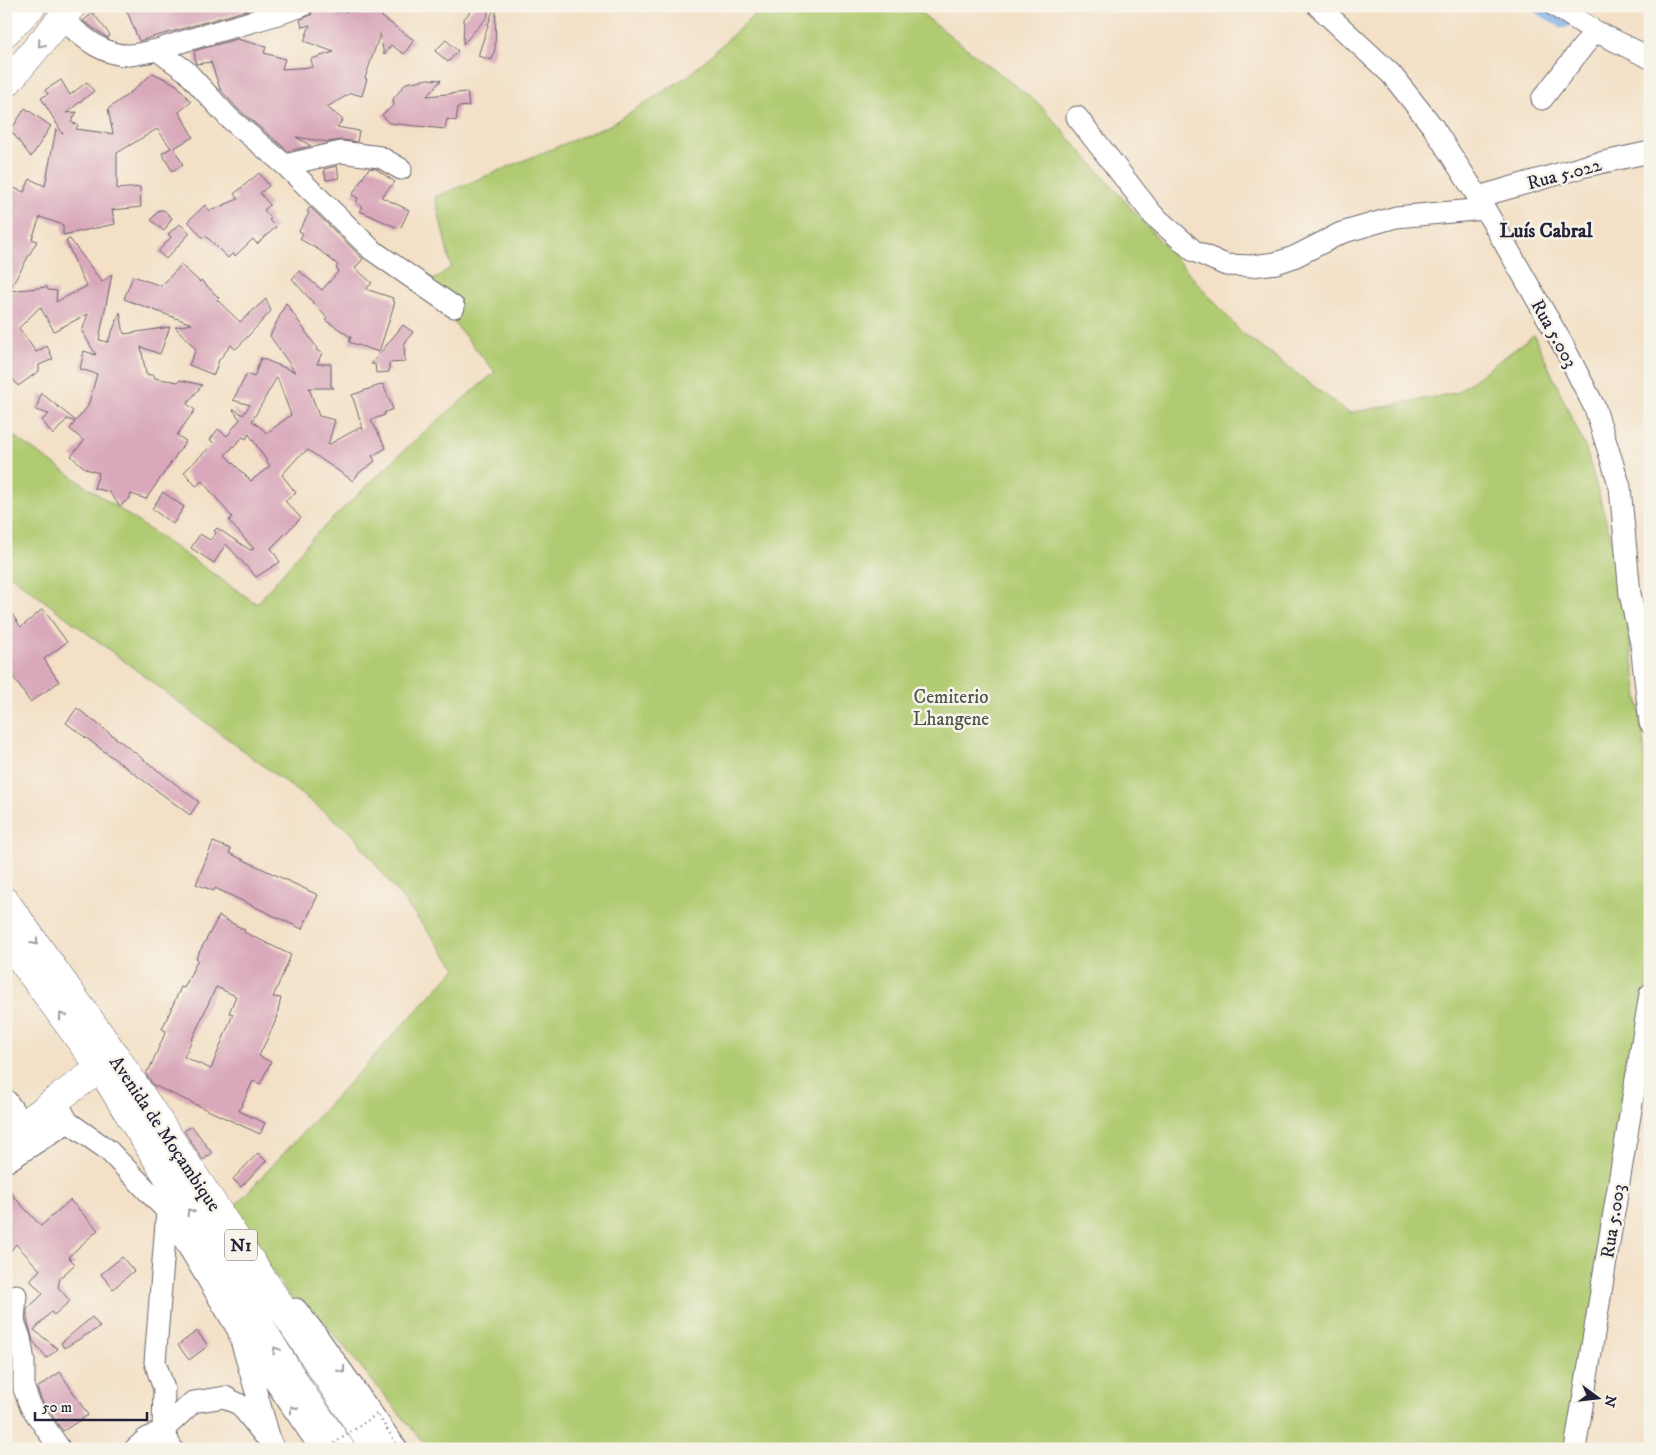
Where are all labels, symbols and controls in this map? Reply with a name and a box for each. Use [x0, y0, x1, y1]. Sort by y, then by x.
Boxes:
one-way arrow [38, 38, 47, 47]
street label: Rua 5.022 [1525, 153, 1605, 195]
district label: Luís Cabral [1499, 219, 1594, 244]
street label: Rua 5.003 [1525, 295, 1582, 372]
park label: Cemiterio Lhangene [913, 686, 989, 731]
one-way arrow [29, 936, 37, 945]
one-way arrow [59, 1012, 68, 1022]
street label: Avenida de Moçambique [103, 1052, 225, 1217]
street label: Rua 5.003 [1596, 1182, 1631, 1260]
one-way arrow [187, 1208, 196, 1218]
road number: N1 [225, 1230, 257, 1260]
one-way arrow [272, 1347, 282, 1356]
one-way arrow [336, 1364, 344, 1373]
north arrow [1574, 1372, 1624, 1422]
scale bar [35, 1390, 148, 1422]
text: N [1599, 1393, 1620, 1409]
text: 50 m [42, 1398, 72, 1417]
one-way arrow [290, 1405, 299, 1415]

